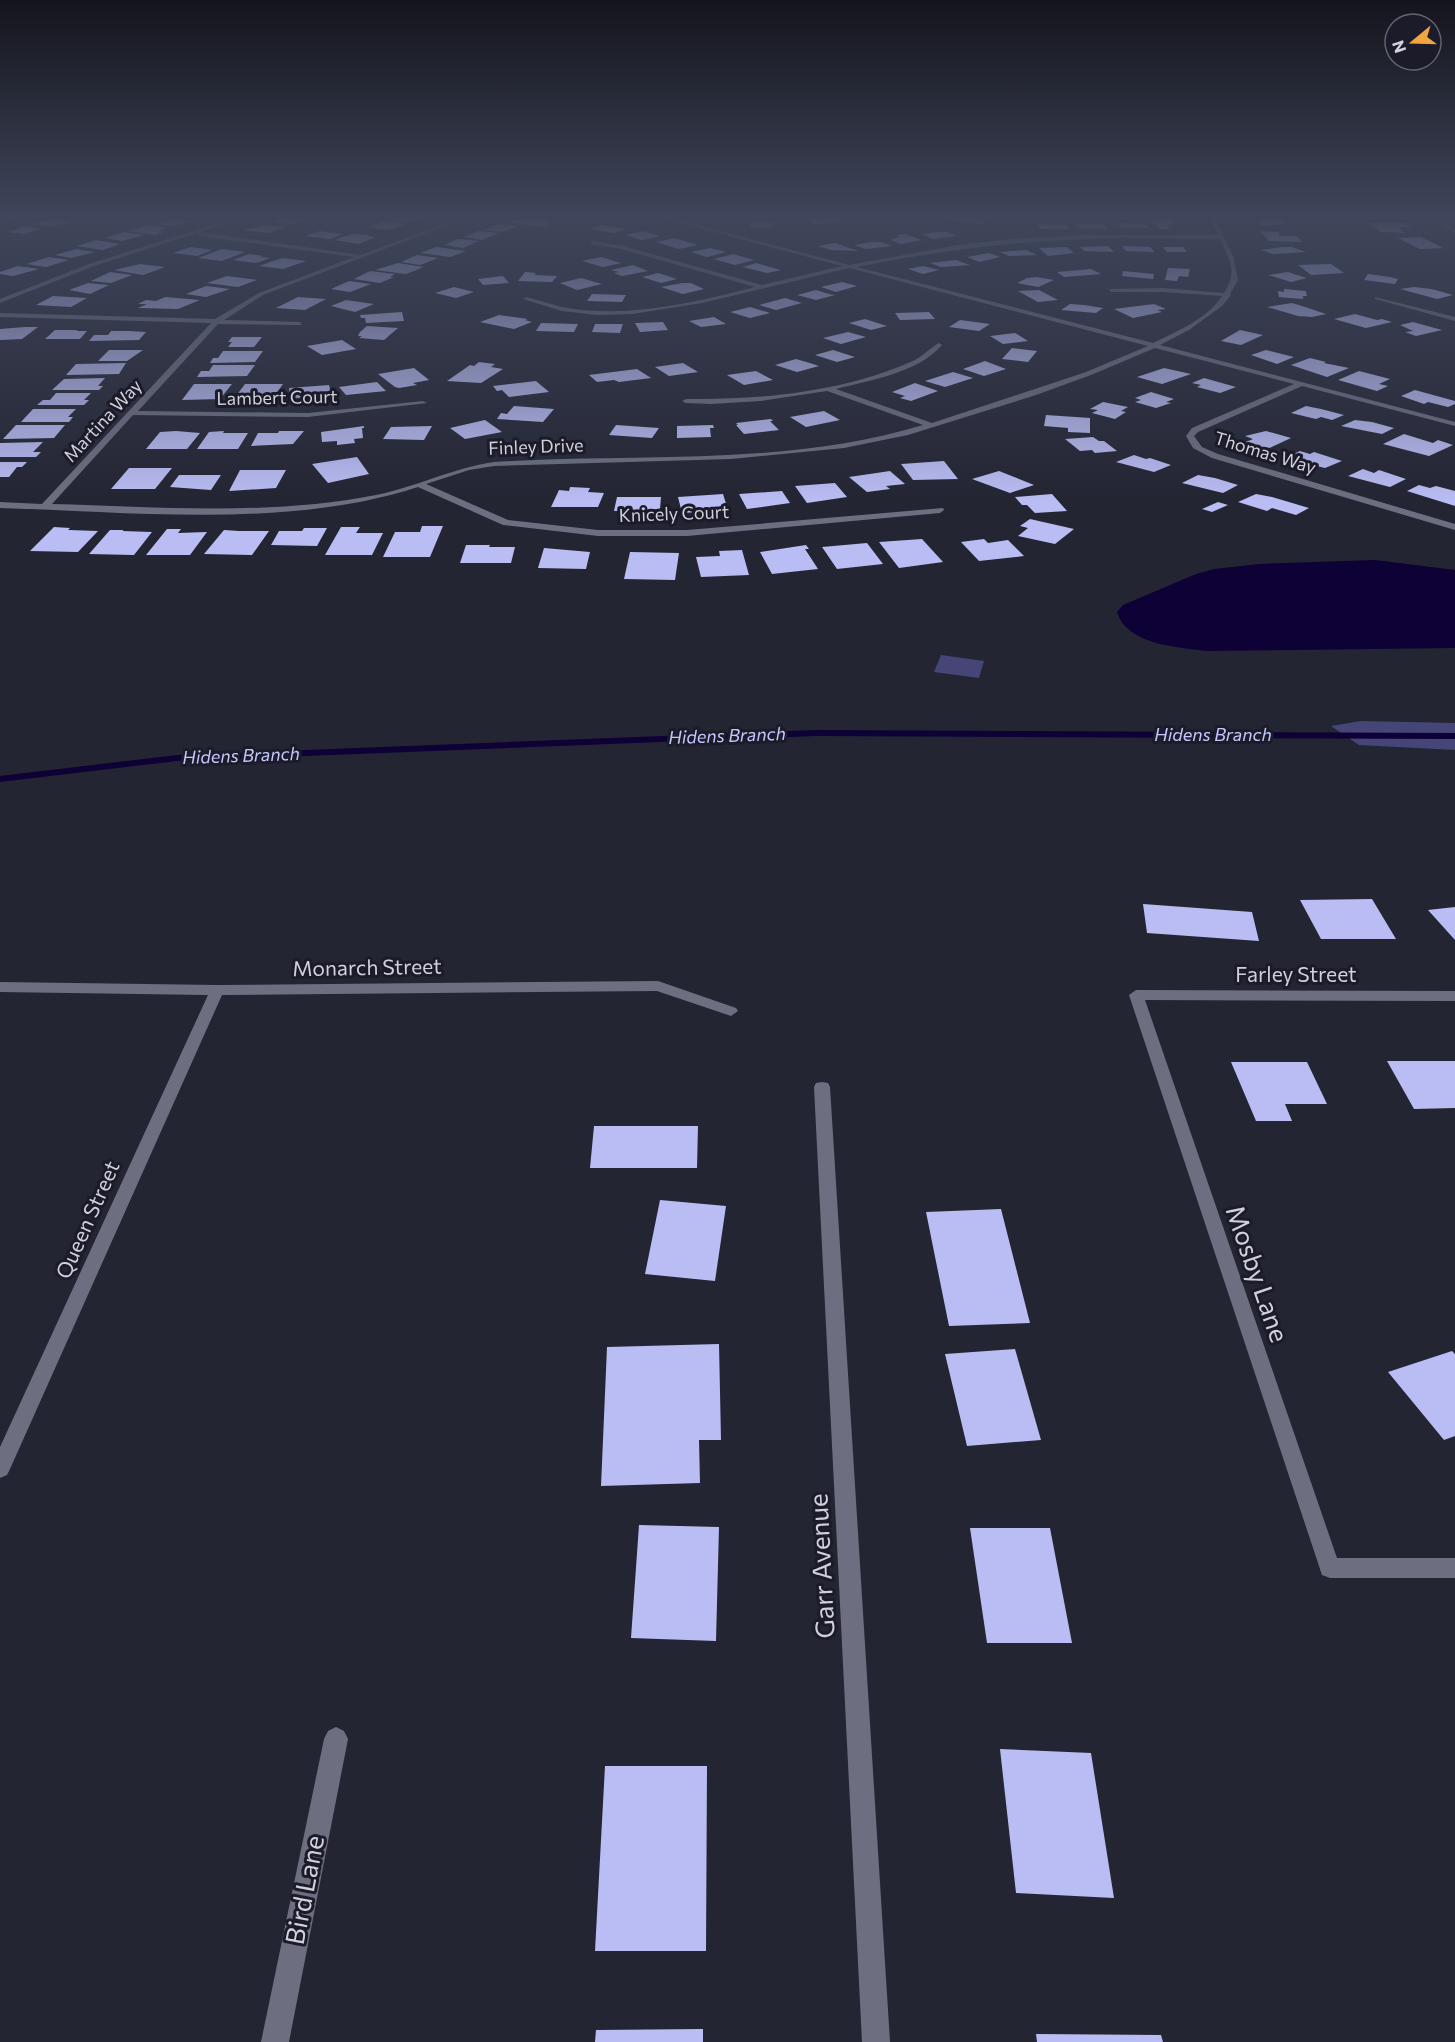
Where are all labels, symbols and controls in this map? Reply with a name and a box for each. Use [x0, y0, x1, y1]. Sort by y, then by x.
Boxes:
north arrow [1383, 12, 1443, 72]
text: N [1387, 38, 1409, 56]
street label: Martina Way [58, 374, 146, 466]
street label: Lambert Court [216, 385, 338, 409]
street label: Thomas Way [1212, 426, 1319, 478]
street label: Finley Drive [488, 433, 584, 459]
street label: Knicely Court [618, 500, 730, 526]
water label: Hidens Branch [668, 722, 786, 748]
water label: Hidens Branch [1154, 723, 1272, 745]
water label: Hidens Branch [182, 742, 300, 768]
street label: Monarch Street [292, 953, 442, 980]
street label: Farley Street [1235, 961, 1357, 986]
street label: Queen Street [49, 1157, 124, 1282]
street label: Mosby Lane [1221, 1201, 1296, 1346]
street label: Garr Avenue [801, 1493, 840, 1639]
street label: Bird Lane [278, 1833, 329, 1947]

